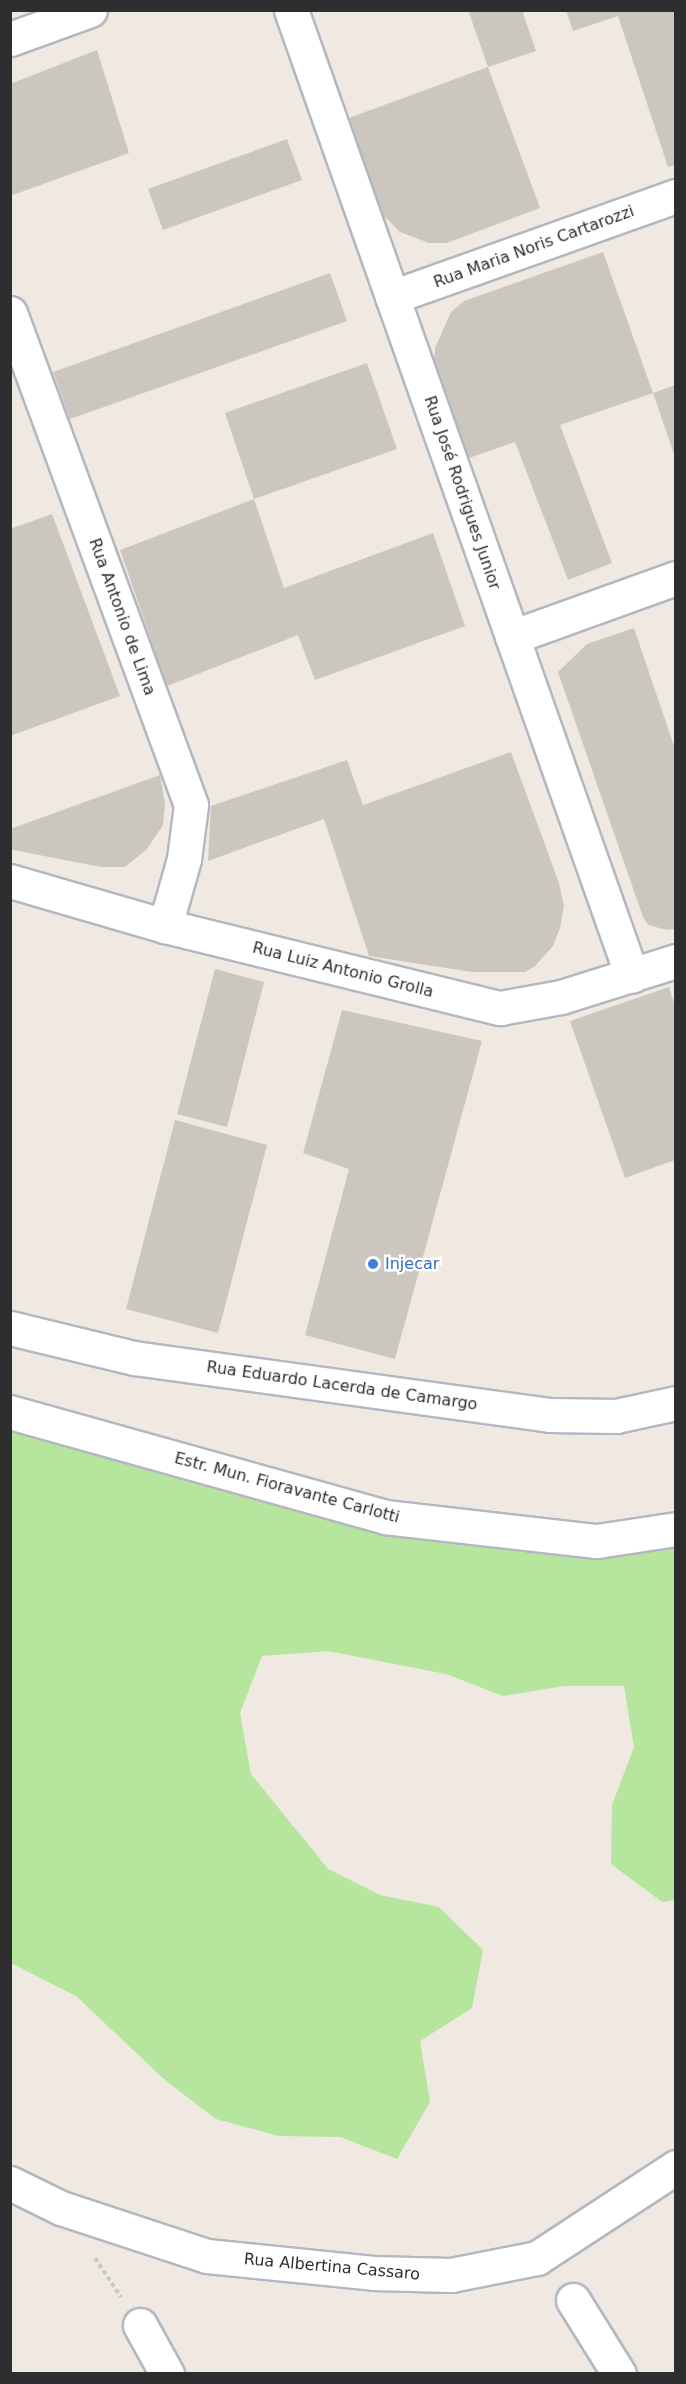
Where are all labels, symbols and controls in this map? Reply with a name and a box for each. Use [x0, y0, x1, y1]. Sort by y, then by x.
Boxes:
street label: Rua Maria Noris Cartarozzi [431, 202, 637, 292]
street label: Rua José Rodrigues Junior [420, 393, 504, 593]
street label: Rua Antonio de Lima [85, 536, 159, 698]
street label: Rua Luiz Antonio Grolla [251, 938, 435, 1002]
place label: Injecar [385, 1254, 439, 1274]
marker: Injecar [366, 1257, 380, 1271]
street label: Rua Eduardo Lacerda de Camargo [205, 1357, 479, 1415]
street label: Estr. Mun. Fioravante Carlotti [172, 1449, 402, 1527]
street label: Rua Albertina Cassaro [243, 2250, 421, 2284]

